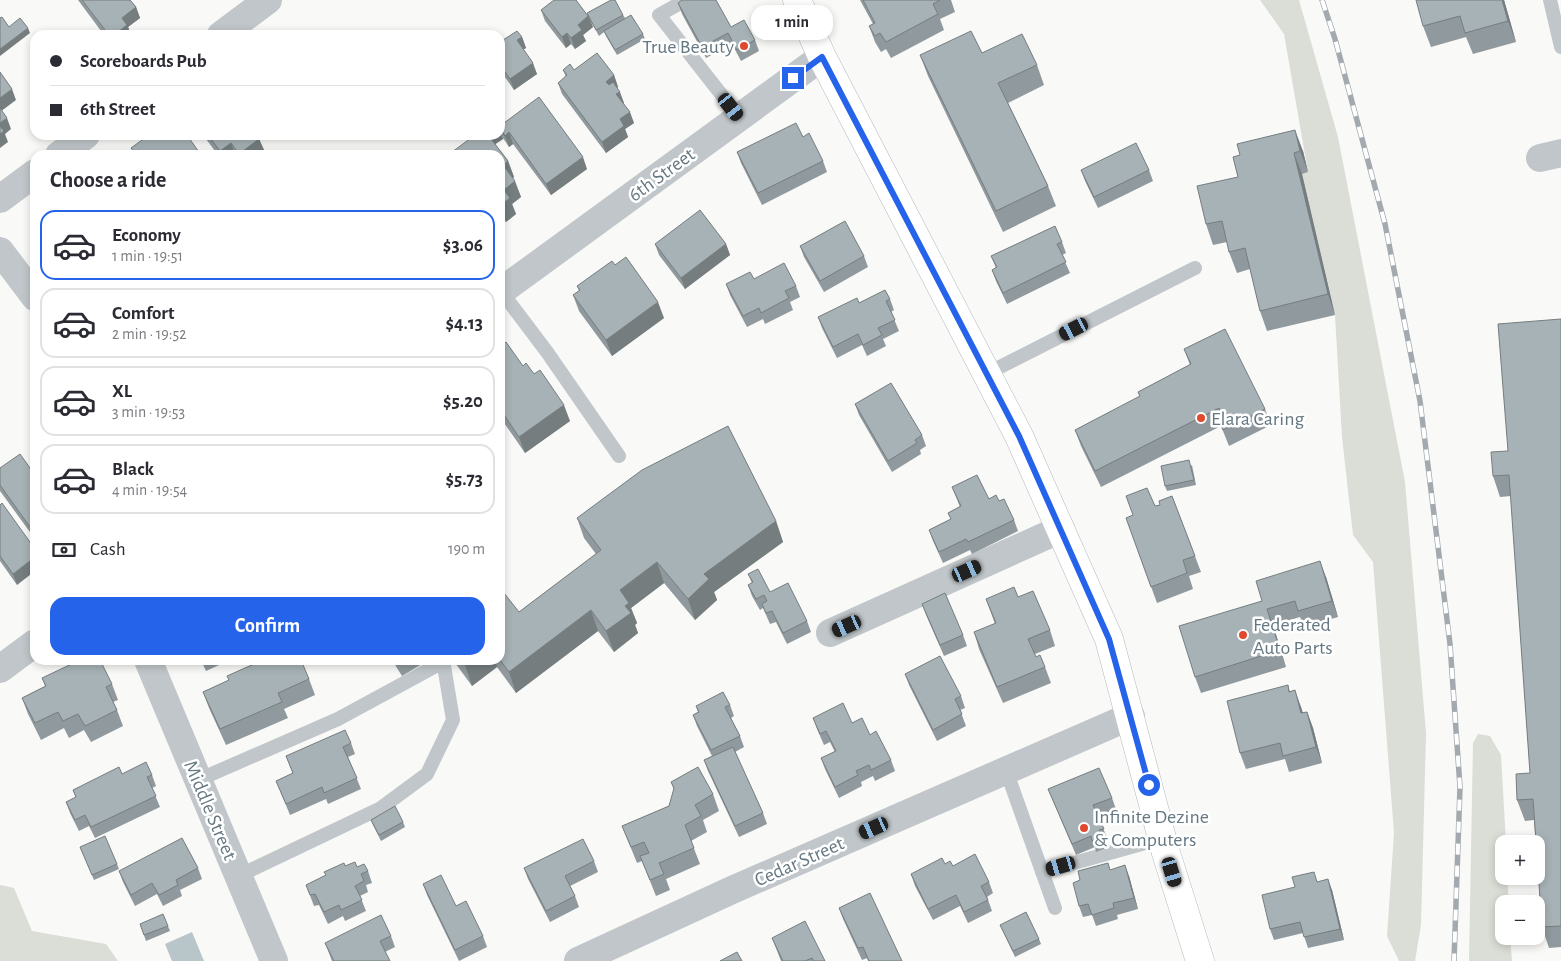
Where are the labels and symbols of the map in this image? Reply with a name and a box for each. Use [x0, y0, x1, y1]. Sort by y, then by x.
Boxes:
callout: 1 min [752, 5, 834, 40]
place label: True Beauty [642, 37, 734, 57]
marker: True Beauty [738, 40, 750, 52]
route end [782, 67, 804, 89]
car [715, 91, 746, 123]
street label: 6th Street [625, 144, 699, 205]
car [1057, 316, 1090, 342]
place label: Elara Caring [1211, 409, 1304, 429]
marker: Elara Caring [1195, 412, 1207, 424]
car [950, 558, 983, 584]
car [830, 613, 863, 639]
place label: Federated Auto Parts [1253, 615, 1333, 658]
marker: Federated Auto Parts [1237, 629, 1249, 641]
street label: Middle Street [180, 758, 240, 864]
route start [1138, 774, 1160, 796]
place label: Infinite Dezine & Computers [1094, 807, 1209, 850]
car [857, 815, 890, 841]
marker: Infinite Dezine & Computers [1078, 822, 1090, 834]
street label: Cedar Street [752, 833, 848, 890]
car [1044, 855, 1077, 877]
car [1160, 855, 1183, 889]

